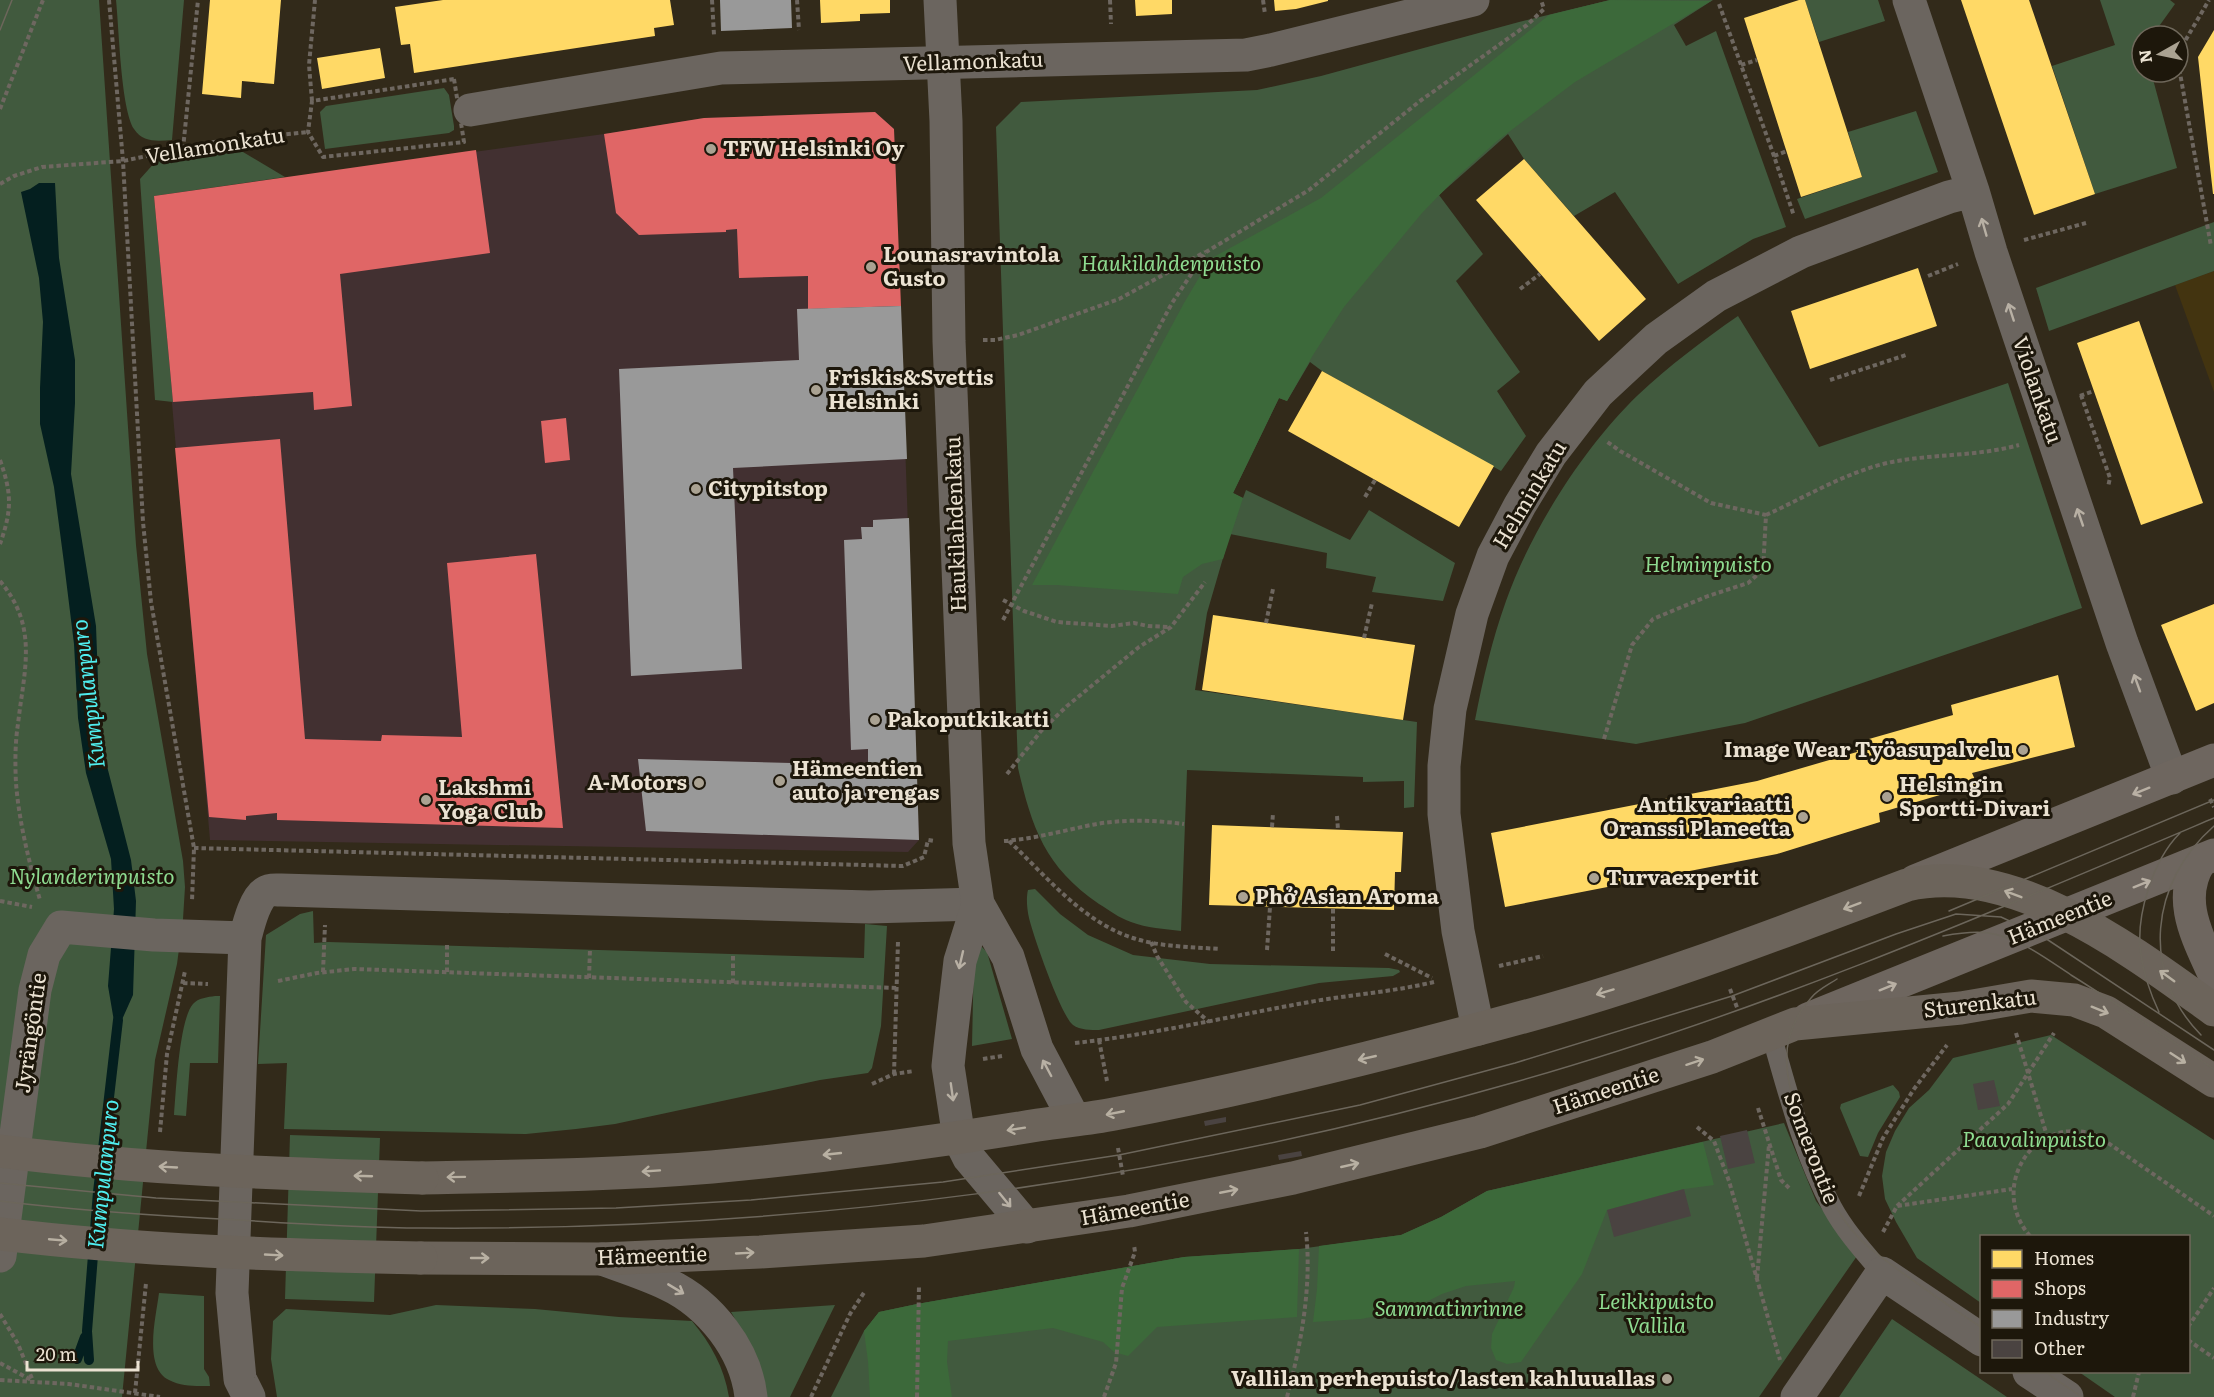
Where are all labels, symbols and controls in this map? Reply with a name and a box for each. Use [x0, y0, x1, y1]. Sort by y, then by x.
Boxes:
north arrow [2130, 24, 2190, 84]
street label: Vellamonkatu [902, 42, 1044, 77]
text: N [2131, 48, 2157, 65]
street label: Vellamonkatu [143, 117, 286, 170]
place label: TFW Helsinki Oy [723, 131, 904, 162]
marker: TFW Helsinki Oy [704, 142, 718, 156]
one-way arrow [1977, 218, 1989, 237]
place label: Lounasravintola Gusto [883, 237, 1061, 292]
park label: Haukilahdenpuisto [1081, 246, 1261, 277]
marker: Lounasravintola Gusto [864, 260, 878, 274]
one-way arrow [2005, 303, 2016, 322]
street label: Violankatu [2007, 332, 2072, 447]
place label: Friskis&Svettis Helsinki [828, 360, 994, 415]
marker: Friskis&Svettis Helsinki [809, 383, 823, 397]
street label: Helminkatu [1483, 434, 1572, 554]
street label: Haukilahdenkatu [935, 436, 972, 613]
place label: Citypitstop [708, 471, 828, 502]
marker: Citypitstop [689, 482, 703, 496]
one-way arrow [2074, 508, 2085, 527]
park label: Helminpuisto [1644, 547, 1772, 578]
water label: Kumpulanpuro [61, 618, 112, 771]
one-way arrow [2130, 674, 2141, 693]
place label: Pakoputkikatti [887, 702, 1050, 733]
marker: Pakoputkikatti [868, 713, 882, 727]
place label: Image Wear Työasupalvelu [1724, 732, 2011, 763]
marker: Image Wear Työasupalvelu [2016, 743, 2030, 757]
place label: Hämeentien auto ja rengas [792, 751, 939, 806]
place label: A-Motors [588, 765, 687, 796]
place label: Helsingin Sportti-Divari [1899, 767, 2050, 822]
place label: Lakshmi Yoga Club [438, 770, 543, 825]
marker: Hämeentien auto ja rengas [773, 774, 787, 788]
marker: A-Motors [692, 776, 706, 790]
one-way arrow [2132, 786, 2150, 797]
place label: Antikvariaatti Oranssi Planeetta [1603, 787, 1792, 842]
marker: Helsingin Sportti-Divari [1880, 790, 1894, 804]
marker: Lakshmi Yoga Club [419, 793, 433, 807]
marker: Antikvariaatti Oranssi Planeetta [1796, 810, 1810, 824]
park label: Nylanderinpuisto [9, 859, 175, 890]
place label: Turvaexpertit [1606, 860, 1760, 891]
marker: Turvaexpertit [1587, 871, 1601, 885]
one-way arrow [2132, 878, 2150, 889]
place label: Phở Asian Aroma [1255, 879, 1440, 910]
street label: Hämeentie [2002, 881, 2116, 951]
one-way arrow [2004, 887, 2023, 898]
marker: Phở Asian Aroma [1236, 890, 1250, 904]
one-way arrow [1843, 901, 1862, 912]
one-way arrow [955, 949, 966, 969]
street label: Jyrängöntie [5, 970, 52, 1095]
one-way arrow [2159, 970, 2175, 982]
street label: Sturenkatu [1922, 979, 2038, 1024]
one-way arrow [1878, 981, 1897, 992]
one-way arrow [1596, 987, 1615, 998]
one-way arrow [2091, 1005, 2109, 1016]
one-way arrow [2169, 1051, 2186, 1064]
one-way arrow [1357, 1053, 1376, 1065]
one-way arrow [1685, 1056, 1704, 1067]
street label: Hämeentie [1548, 1057, 1663, 1120]
one-way arrow [1040, 1059, 1052, 1077]
one-way arrow [947, 1082, 958, 1102]
street label: Somerontie [1778, 1087, 1849, 1207]
water label: Kumpulanpuro [77, 1097, 126, 1250]
one-way arrow [1105, 1108, 1125, 1119]
park label: Paavalinpuisto [1962, 1122, 2106, 1153]
one-way arrow [1007, 1123, 1027, 1134]
one-way arrow [823, 1149, 842, 1160]
one-way arrow [1340, 1158, 1359, 1170]
one-way arrow [159, 1161, 179, 1172]
one-way arrow [642, 1165, 662, 1176]
one-way arrow [354, 1171, 374, 1182]
one-way arrow [447, 1171, 467, 1183]
street label: Hämeentie [1078, 1182, 1192, 1231]
one-way arrow [1219, 1185, 1239, 1196]
one-way arrow [998, 1191, 1011, 1207]
one-way arrow [48, 1235, 68, 1246]
legend [1980, 1235, 2190, 1373]
street label: Hämeentie [596, 1236, 708, 1271]
text: Homes [2034, 1244, 2094, 1271]
one-way arrow [734, 1247, 754, 1258]
one-way arrow [263, 1249, 283, 1260]
one-way arrow [469, 1252, 489, 1264]
text: Shops [2034, 1274, 2086, 1301]
one-way arrow [667, 1284, 684, 1296]
park label: Leikkipuisto Vallila [1598, 1284, 1714, 1339]
park label: Sammatinrinne [1375, 1291, 1523, 1322]
text: Industry [2034, 1304, 2110, 1331]
scale bar [27, 1334, 138, 1372]
text: Other [2034, 1334, 2085, 1361]
text: 20 m [36, 1340, 77, 1367]
place label: Vallilan perhepuisto/lasten kahluuallas [1231, 1361, 1655, 1392]
marker: Vallilan perhepuisto/lasten kahluuallas [1660, 1372, 1674, 1386]

